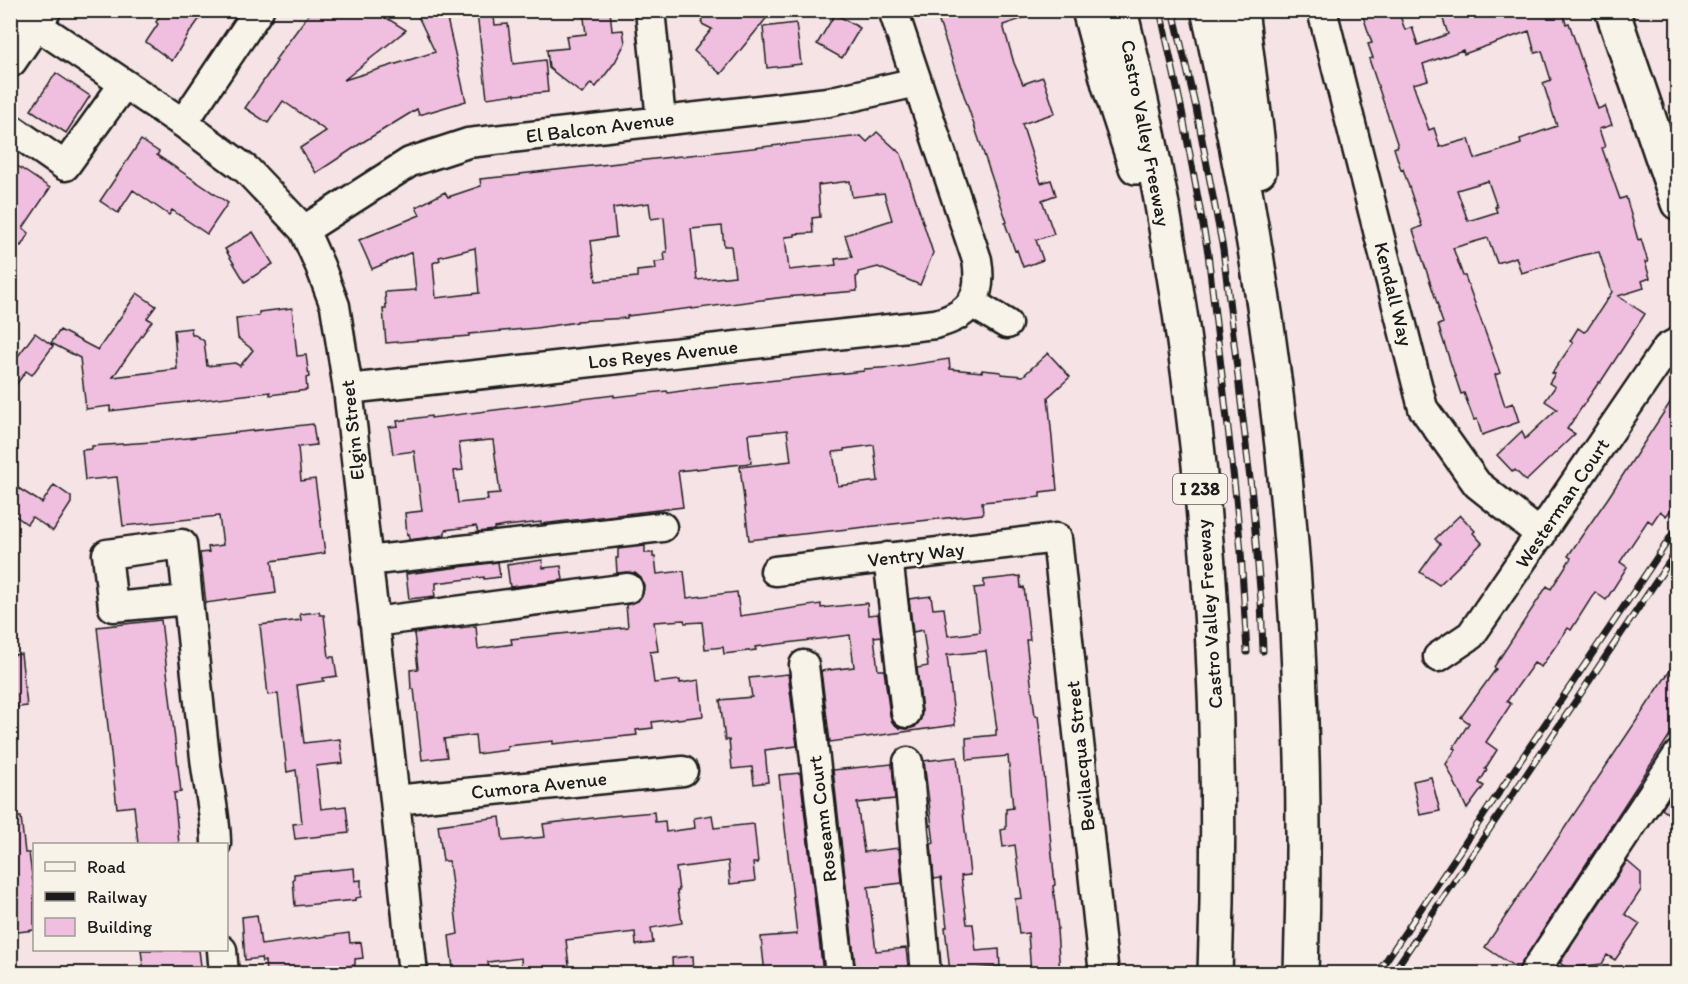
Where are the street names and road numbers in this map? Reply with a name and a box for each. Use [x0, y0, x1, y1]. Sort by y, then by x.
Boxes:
street label: Castro Valley Freeway [1116, 38, 1176, 229]
street label: El Balcon Avenue [525, 106, 675, 148]
street label: Kendall Way [1369, 239, 1419, 349]
street label: Los Reyes Avenue [587, 334, 739, 374]
street label: Elgin Street [335, 379, 369, 481]
street label: Westerman Court [1510, 433, 1614, 573]
road number: I 238 [1173, 474, 1227, 504]
street label: Castro Valley Freeway [1190, 518, 1228, 710]
street label: Ventry Way [866, 536, 966, 572]
street label: Bevilacqua Street [1060, 680, 1100, 832]
street label: Roseann Court [802, 754, 842, 883]
street label: Cumora Avenue [470, 766, 608, 804]

